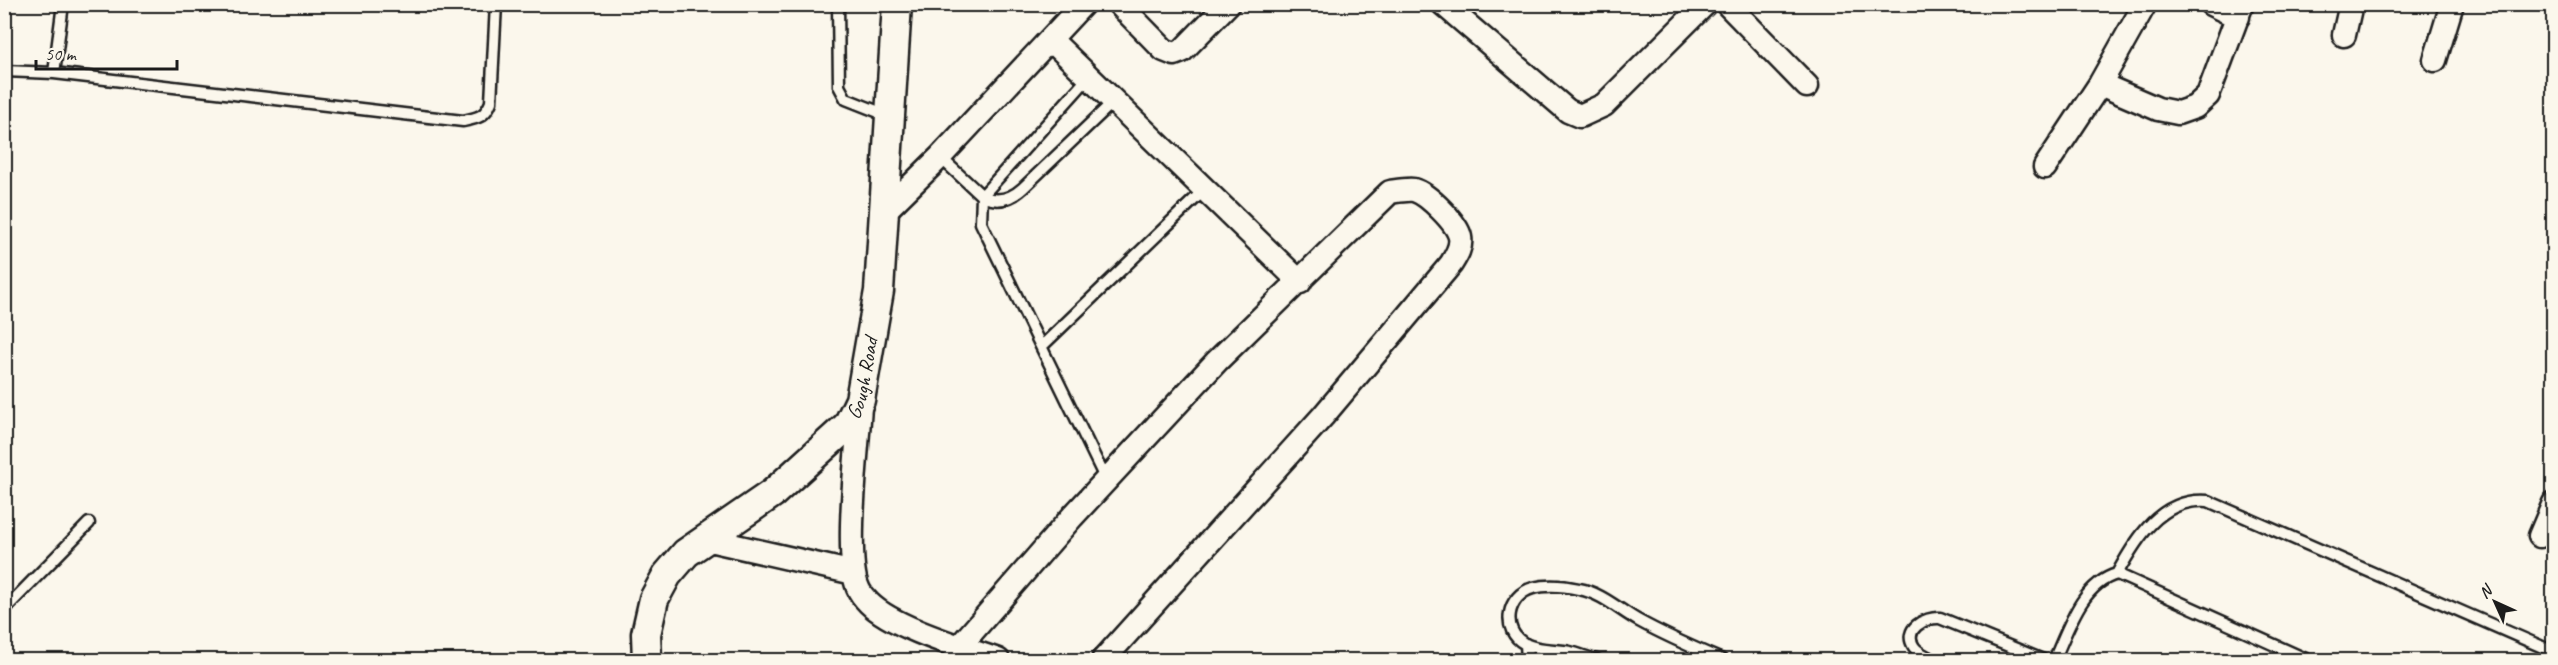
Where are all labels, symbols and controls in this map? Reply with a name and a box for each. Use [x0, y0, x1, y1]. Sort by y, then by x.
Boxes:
scale bar [36, 33, 177, 71]
text: 50 m [45, 43, 78, 65]
street label: Gough Road [840, 333, 884, 423]
north arrow [2465, 572, 2525, 632]
text: N [2475, 579, 2498, 603]

